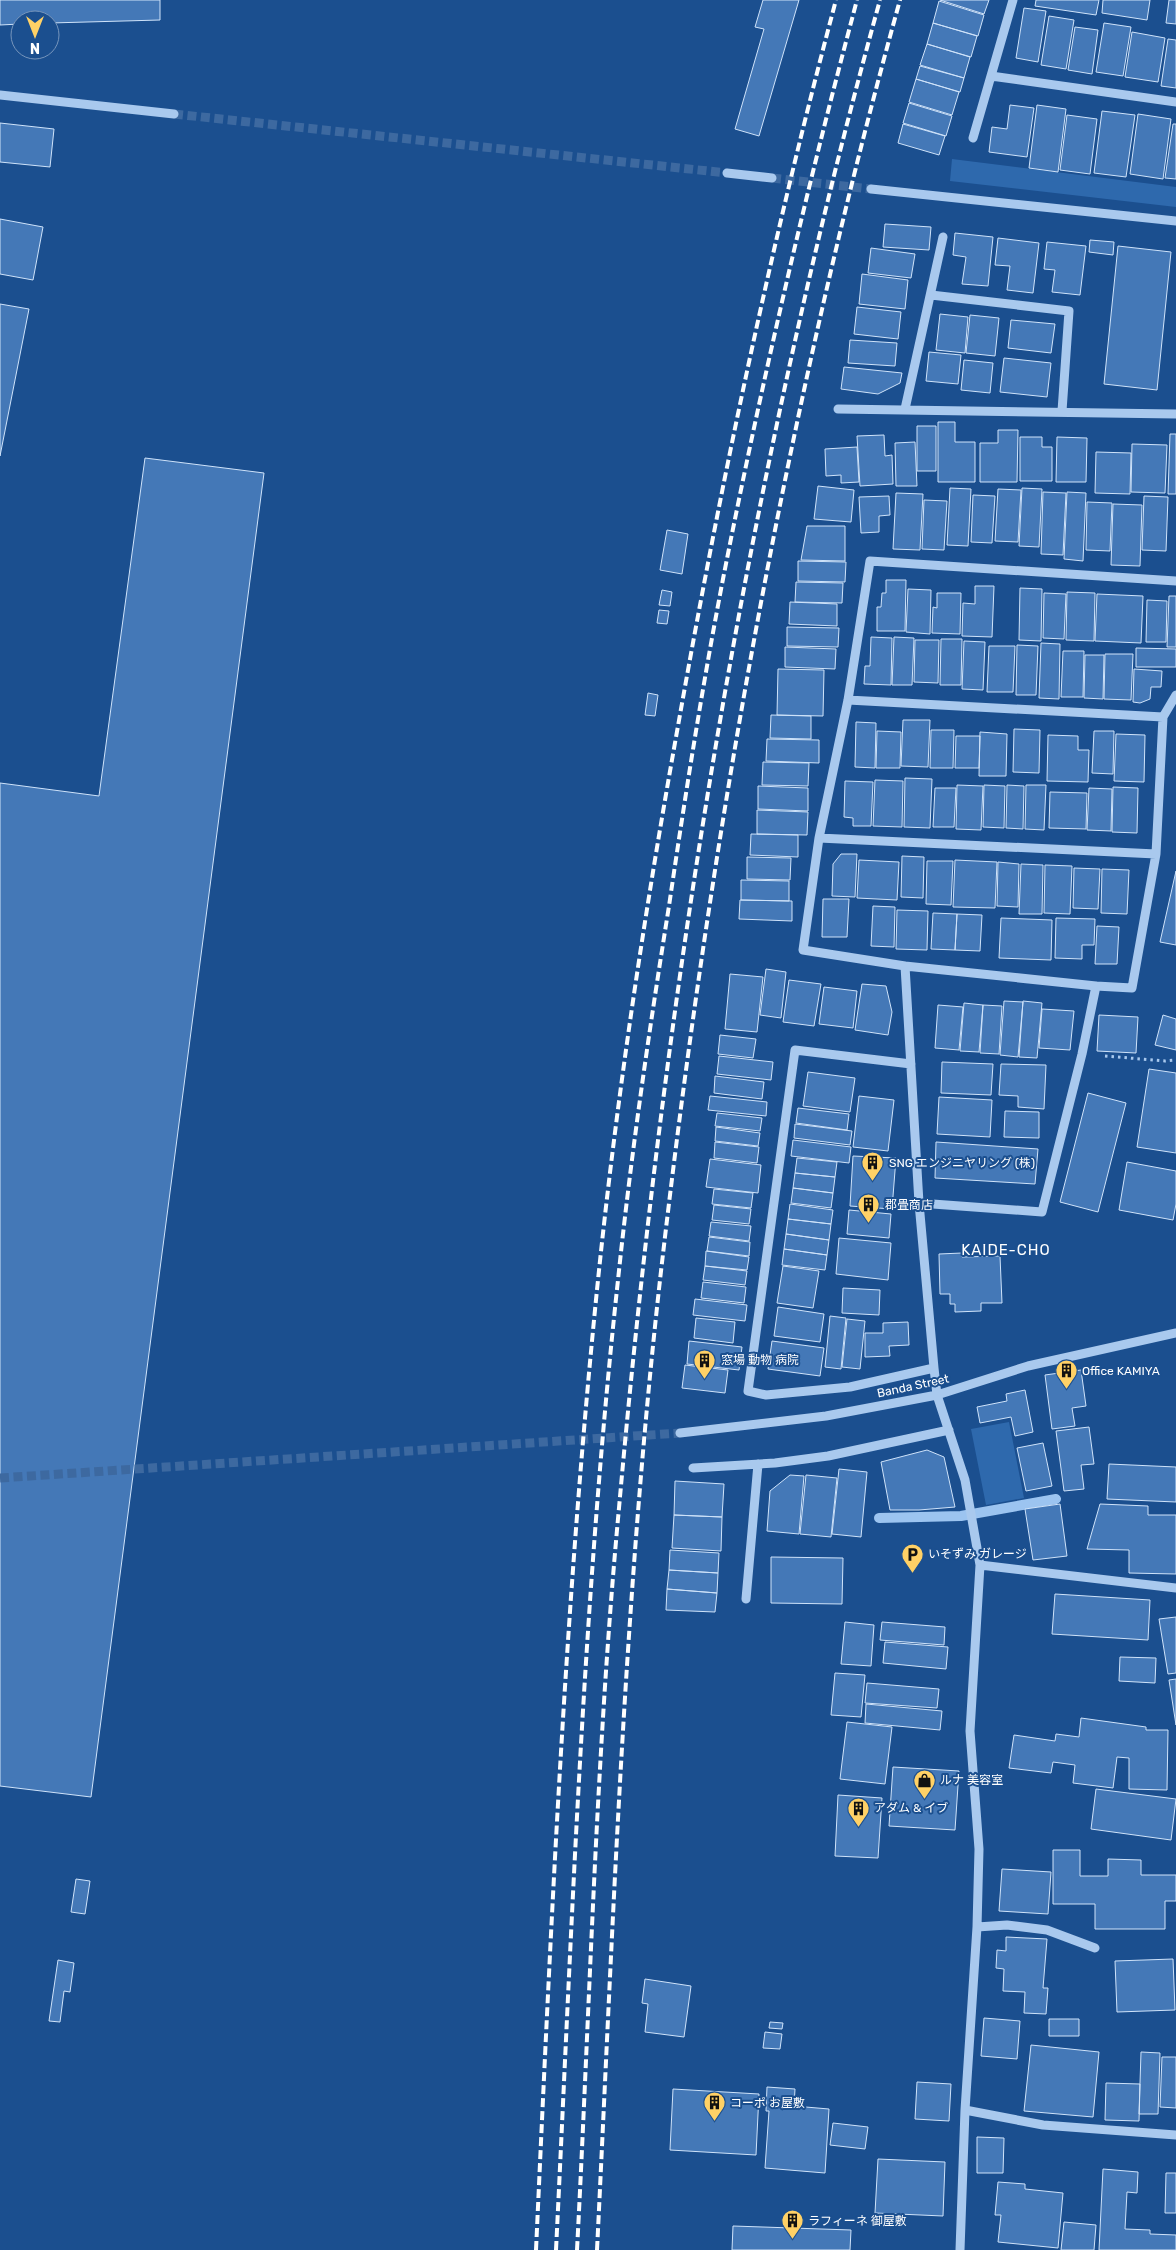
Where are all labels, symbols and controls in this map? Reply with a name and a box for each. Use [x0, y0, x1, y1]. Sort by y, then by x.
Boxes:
north arrow [10, 10, 60, 60]
text: N [30, 39, 40, 56]
building icon: SNG エンジニヤリング (株) [861, 1151, 885, 1182]
place label: SNG エンジニヤリング (株) [889, 1156, 1035, 1170]
building icon: 郡畳商店 [857, 1193, 881, 1224]
place label: 郡畳商店 [885, 1198, 933, 1212]
district label: KAIDE-CHO [961, 1241, 1051, 1259]
building icon: 窓場 動物 病院 [693, 1348, 717, 1379]
place label: 窓場 動物 病院 [721, 1353, 799, 1367]
building icon: Office KAMIYA [1054, 1359, 1078, 1390]
place label: Office KAMIYA [1082, 1364, 1160, 1378]
street label: Banda Street [876, 1371, 951, 1400]
parking icon: いそずみ ガレージ [900, 1542, 924, 1573]
place label: いそずみ ガレージ [928, 1547, 1027, 1561]
shop icon: ルナ 美容室 [912, 1768, 936, 1799]
place label: ルナ 美容室 [940, 1773, 1003, 1787]
building icon: アダム & イブ [846, 1796, 870, 1827]
place label: アダム & イブ [874, 1801, 948, 1815]
building icon: コーポ お屋敷 [702, 2091, 726, 2122]
place label: コーポ お屋敷 [730, 2096, 805, 2110]
building icon: ラフィーネ 御屋敷 [780, 2209, 804, 2240]
place label: ラフィーネ 御屋敷 [808, 2214, 907, 2228]

